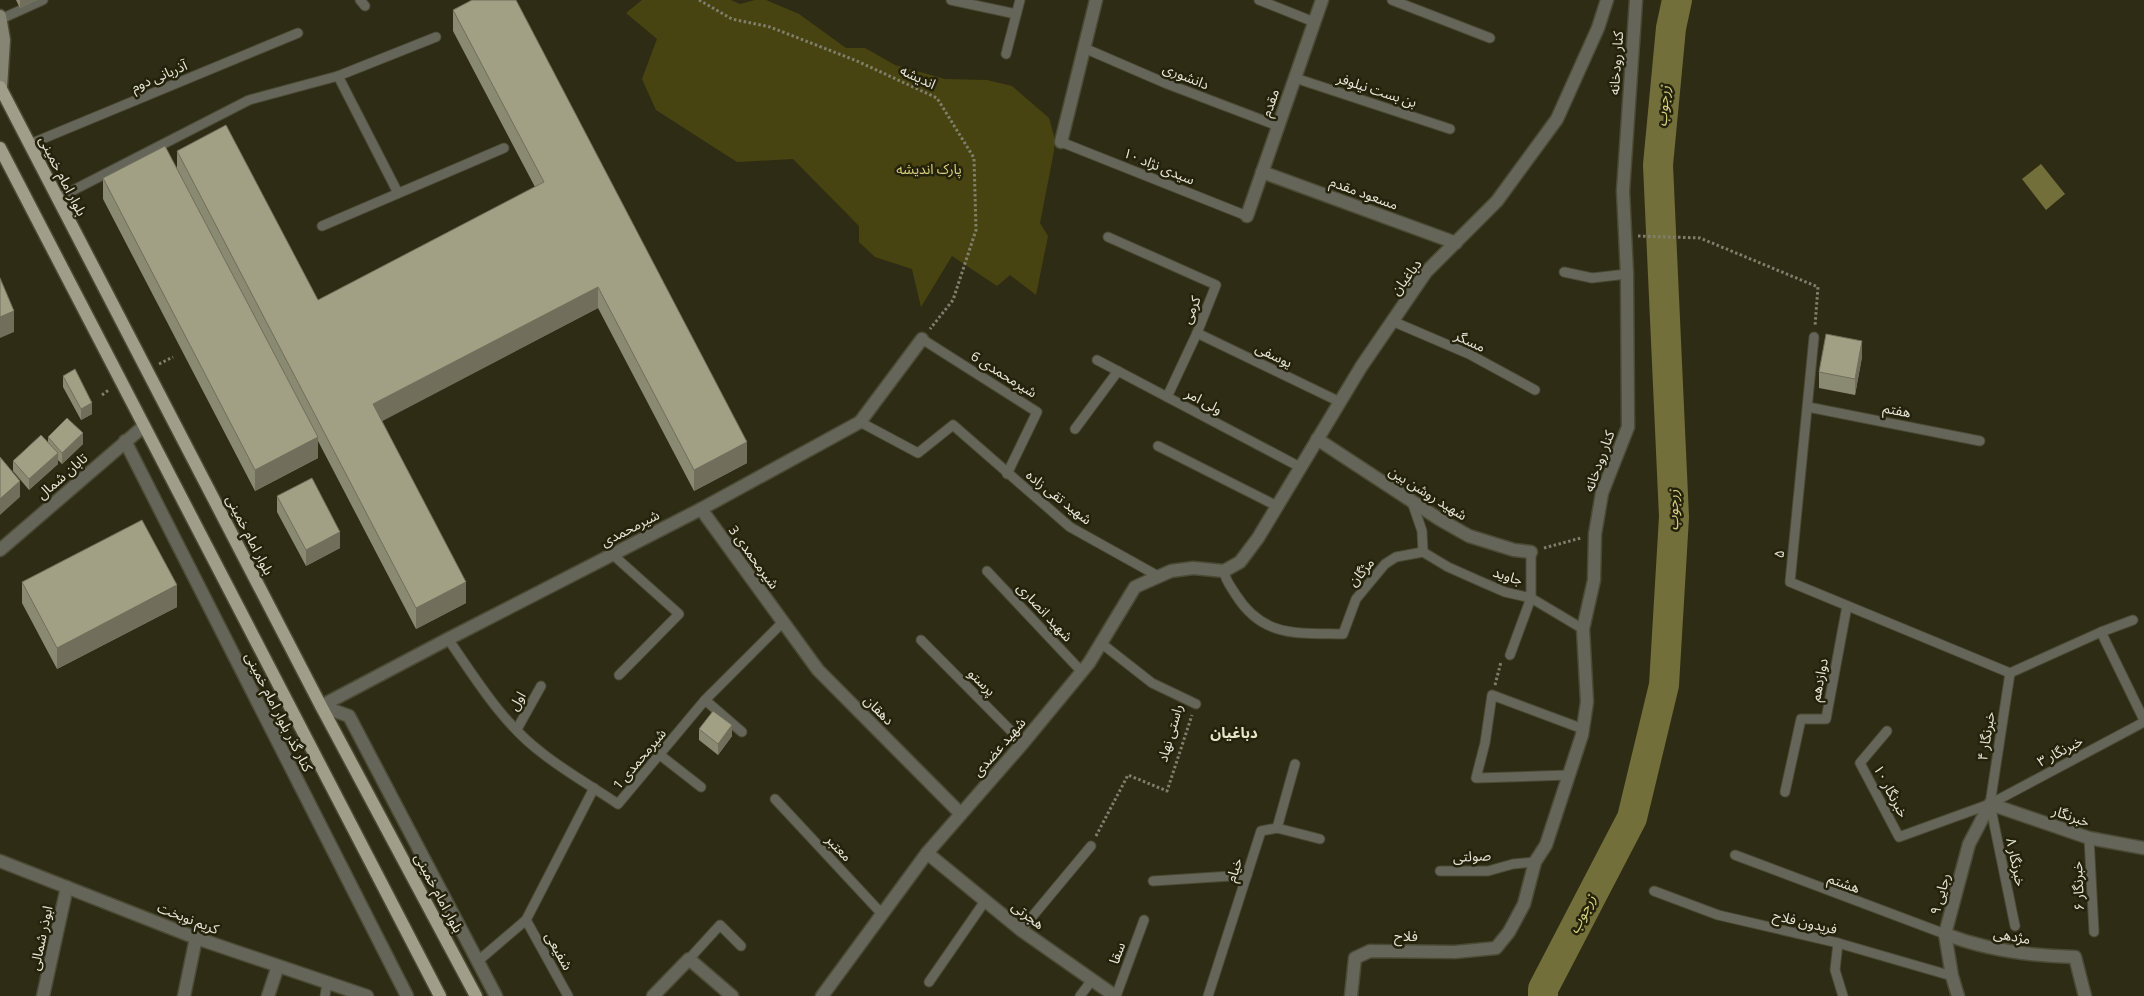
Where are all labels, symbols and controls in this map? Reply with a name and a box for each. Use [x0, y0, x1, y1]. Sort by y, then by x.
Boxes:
street label: کنار رودخانه [1603, 30, 1628, 96]
street label: آذربانی دوم [127, 54, 191, 98]
street label: دانشوری [1160, 57, 1213, 94]
street label: اندیشه [897, 59, 940, 94]
street label: بن بست نیلوفر [1334, 66, 1420, 112]
water label: زرجوب [1649, 83, 1676, 127]
street label: مقدم [1255, 86, 1285, 120]
street label: بلوار امام خمینی [33, 132, 93, 220]
street label: سیدی نژاد ۱۰ [1120, 142, 1198, 189]
park label: پارک اندیشه [896, 158, 962, 179]
street label: مسعود مقدم [1327, 170, 1401, 216]
street label: دباغیان [1385, 254, 1426, 299]
street label: کرمی [1175, 292, 1206, 327]
street label: مسگر [1450, 324, 1489, 357]
street label: یوسفی [1252, 337, 1296, 373]
street label: شیرمحمدی 6 [967, 345, 1041, 402]
street label: ولی امر [1181, 382, 1227, 419]
street label: هفتم [1881, 397, 1913, 423]
street label: کنار رودخانه [1578, 427, 1619, 494]
street label: تابان شمال [32, 447, 92, 504]
street label: شهید روشن بین [1385, 460, 1471, 525]
street label: شهید تقی زاده [1022, 464, 1097, 529]
water label: زرجوب [1661, 488, 1684, 531]
street label: بلوار امام خمینی [220, 491, 280, 579]
street label: شیرمحمدی [597, 504, 663, 551]
street label: شیرمحمدی 3 [724, 520, 785, 593]
street label: ۵ [1768, 549, 1789, 559]
street label: مژگان [1342, 553, 1379, 591]
street label: جاوید [1491, 561, 1526, 590]
street label: شهید انصاری [1012, 577, 1078, 646]
street label: کنار گذر بلوار امام خمینی [239, 648, 319, 776]
street label: دوازدهم [1804, 656, 1834, 703]
street label: پرستو [963, 663, 1001, 701]
street label: اول [503, 687, 530, 714]
street label: دهقان [859, 690, 899, 730]
street label: راستی نهاد [1151, 701, 1188, 764]
street label: خبرنگار ۴ [1971, 710, 2000, 762]
street label: شهید عضدی [967, 713, 1030, 781]
district label: دباغیان [1210, 721, 1258, 744]
street label: شیرمحمدی 1 [607, 723, 671, 794]
street label: خبرنگار ۳ [2033, 730, 2086, 771]
street label: خبرنگار ۱۰ [1869, 761, 1914, 821]
street label: خبرنگار [2049, 799, 2093, 832]
street label: معتبر [821, 829, 857, 866]
street label: خبرنگار ۸ [2001, 836, 2032, 888]
street label: صولتی [1452, 844, 1492, 867]
street label: بلوار امام خمینی [409, 849, 469, 937]
street label: خیام [1220, 855, 1248, 885]
street label: خبرنگار ۶ [2066, 861, 2089, 911]
street label: هشتم [1825, 867, 1863, 899]
street label: رجایی ۹ [1924, 871, 1955, 917]
water label: زرجوب [1562, 889, 1602, 937]
street label: هجرتی [1007, 895, 1049, 934]
street label: کریم نوبخت [154, 896, 222, 940]
street label: ابوذر شمالی [23, 904, 58, 972]
street label: فریدون فلاح [1771, 904, 1839, 940]
street label: مژدهی [1992, 922, 2032, 949]
street label: فلاح [1394, 925, 1418, 947]
street label: شفیعی [540, 928, 579, 974]
street label: سقا [1103, 939, 1130, 967]

